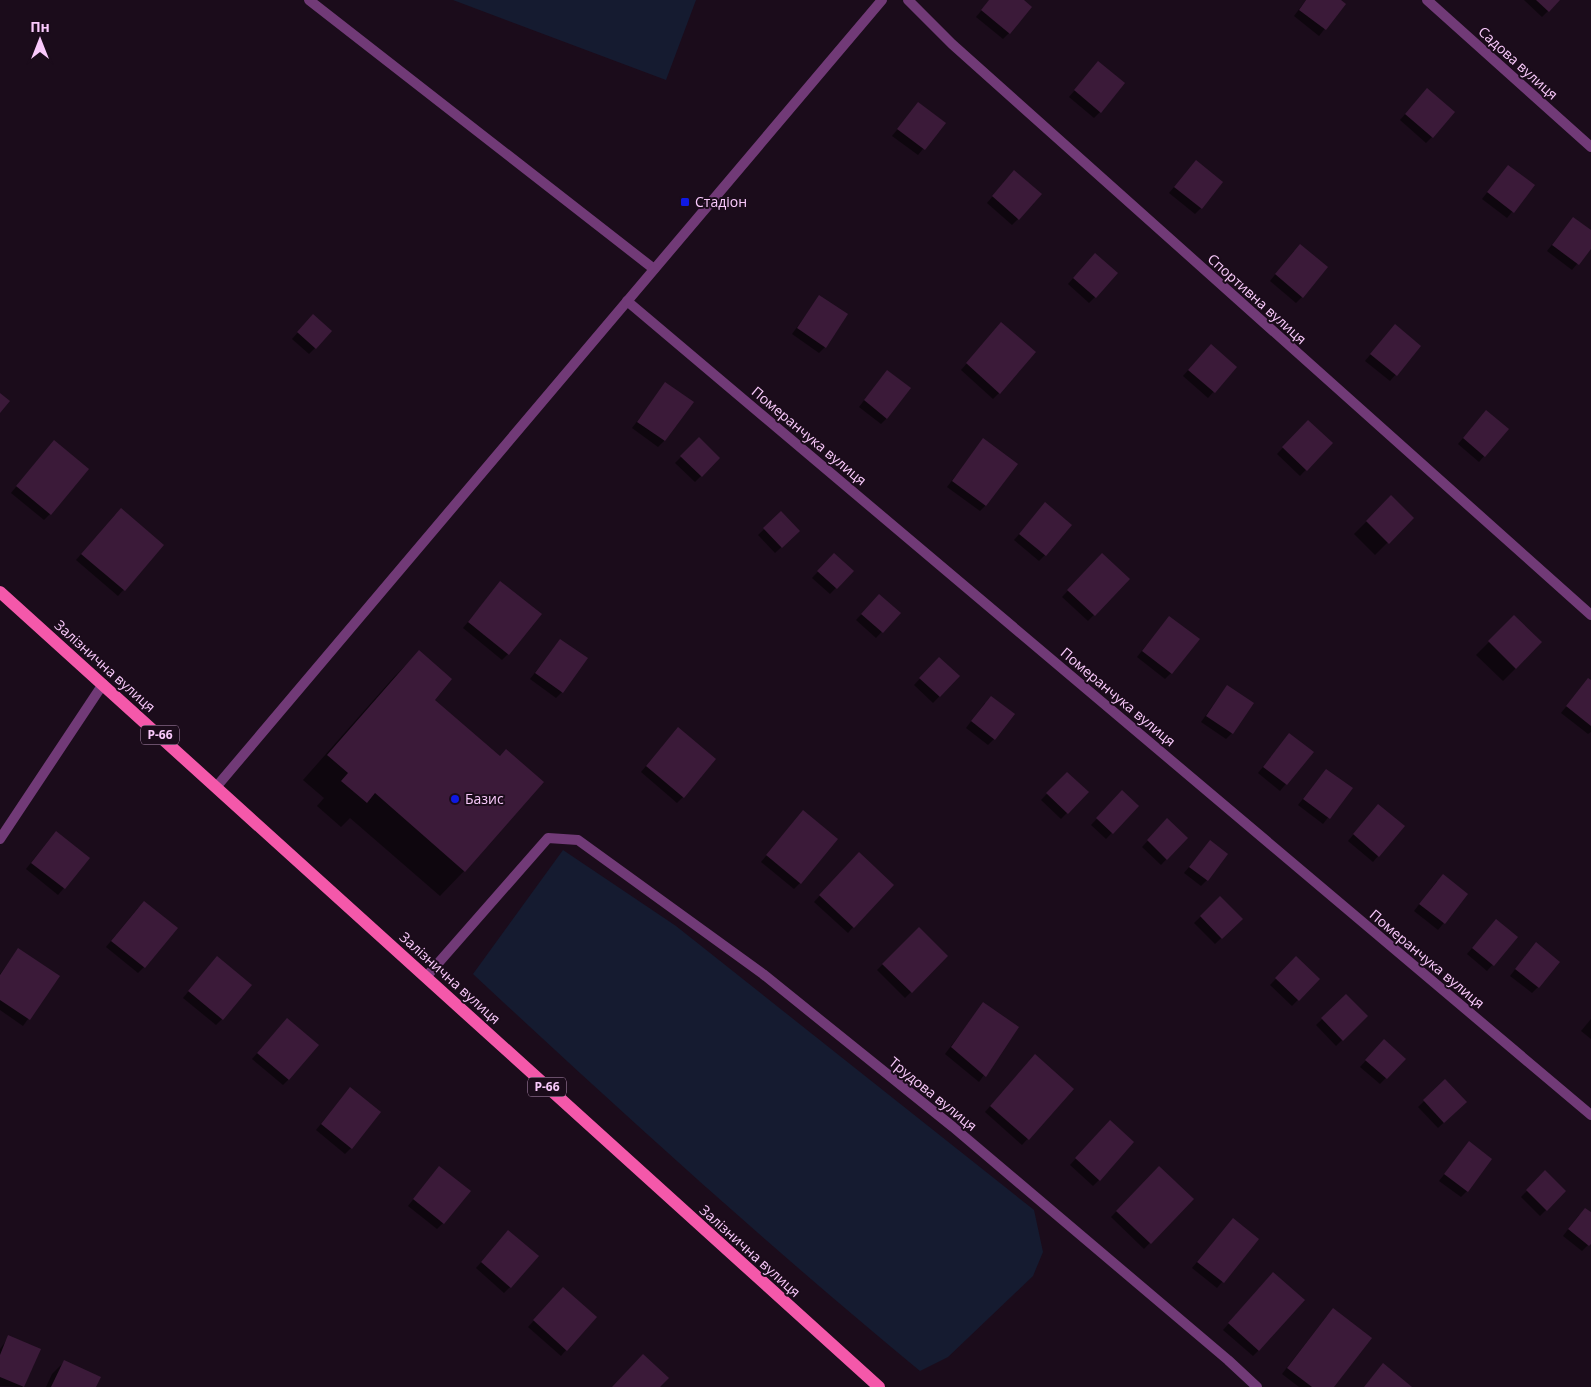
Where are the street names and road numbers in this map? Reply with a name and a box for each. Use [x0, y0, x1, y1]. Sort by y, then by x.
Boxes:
street label: Садова вулиця [1474, 22, 1562, 103]
street label: Спортивна вулиця [1204, 249, 1311, 348]
street label: Померанчука вулиця [748, 382, 871, 489]
street label: Залізнична вулиця [51, 615, 160, 716]
street label: Померанчука вулиця [1057, 643, 1180, 750]
road number: Р-66 [141, 726, 179, 744]
street label: Померанчука вулиця [1366, 905, 1489, 1012]
street label: Залізнична вулиця [396, 927, 505, 1028]
street label: Трудова вулиця [885, 1052, 981, 1135]
road number: Р-66 [528, 1078, 566, 1096]
street label: Залізнична вулиця [696, 1200, 805, 1301]

